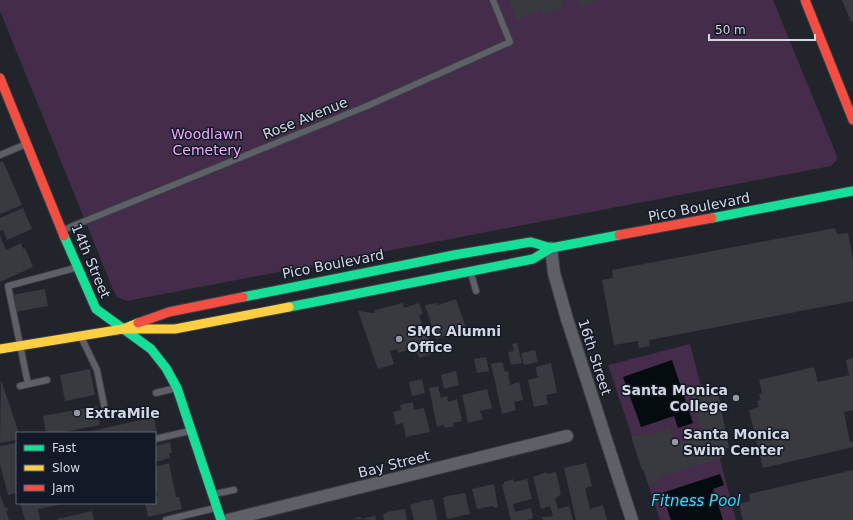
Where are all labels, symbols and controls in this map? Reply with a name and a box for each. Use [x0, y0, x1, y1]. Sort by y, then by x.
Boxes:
scale bar [709, 16, 815, 42]
text: 50 m [715, 23, 746, 37]
street label: Rose Avenue [260, 94, 350, 142]
park label: Woodlawn Cemetery [171, 126, 243, 158]
street label: Pico Boulevard [647, 189, 751, 225]
street label: 14th Street [68, 221, 114, 301]
street label: Pico Boulevard [281, 246, 385, 282]
street label: 16th Street [575, 317, 615, 398]
place label: SMC Alumni Office [407, 323, 501, 355]
marker: SMC Alumni Office [394, 334, 404, 344]
place label: Santa Monica College [621, 382, 728, 414]
marker: Santa Monica College [731, 393, 741, 403]
place label: ExtraMile [85, 405, 160, 421]
marker: ExtraMile [72, 408, 82, 418]
place label: Santa Monica Swim Center [683, 426, 790, 458]
legend [16, 432, 156, 504]
marker: Santa Monica Swim Center [670, 437, 680, 447]
text: Fast [52, 441, 76, 455]
street label: Bay Street [356, 447, 432, 481]
text: Slow [52, 461, 80, 475]
text: Jam [51, 481, 75, 495]
water label: Fitness Pool [651, 492, 742, 510]

